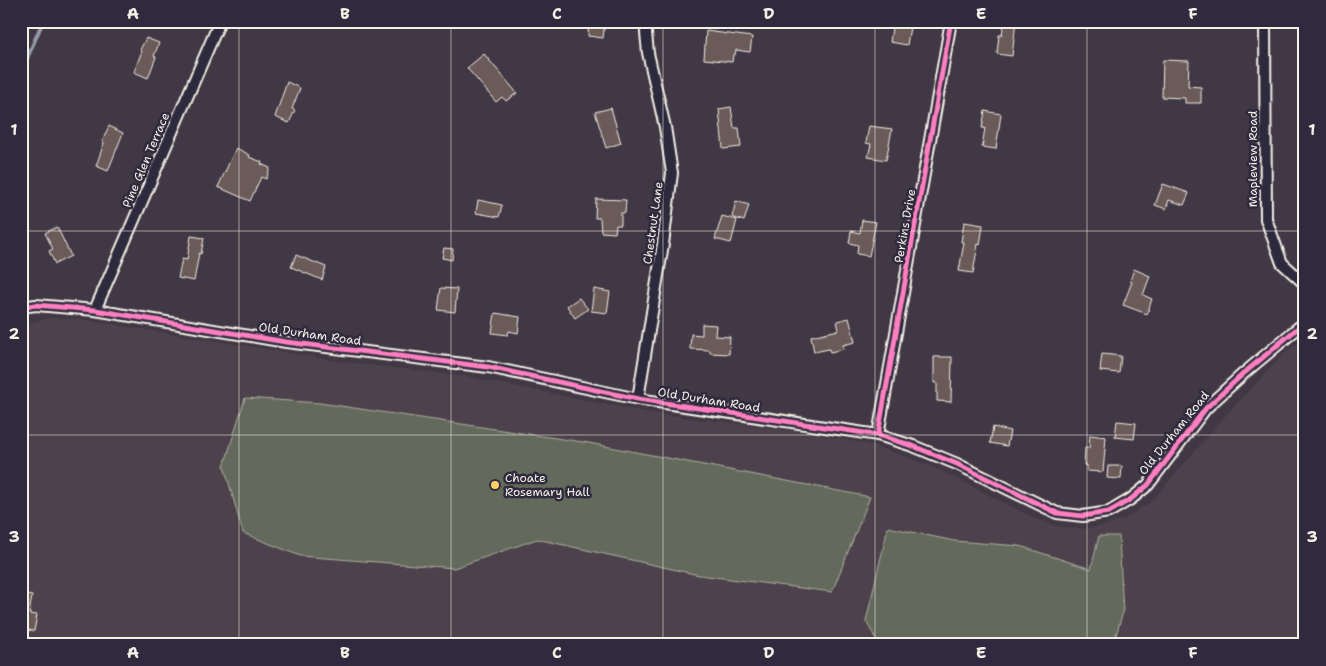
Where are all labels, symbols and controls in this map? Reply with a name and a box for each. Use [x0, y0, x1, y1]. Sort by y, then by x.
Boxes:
text: A [127, 3, 139, 24]
text: B [340, 3, 350, 24]
text: C [552, 3, 562, 24]
text: D [763, 3, 775, 24]
text: E [976, 3, 986, 24]
text: F [1188, 3, 1198, 24]
street label: Pine Glen Terrace [119, 110, 173, 210]
street label: Mapleview Road [1245, 110, 1261, 207]
text: 1 [10, 119, 18, 140]
text: 1 [1308, 119, 1316, 140]
street label: Chestnut Lane [639, 180, 667, 265]
street label: Perkins Drive [891, 188, 919, 264]
street label: Old Durham Road [258, 319, 363, 349]
text: 2 [8, 323, 20, 344]
text: 2 [1306, 323, 1318, 344]
street label: Old Durham Road [657, 384, 762, 416]
street label: Old Durham Road [1135, 388, 1213, 478]
place label: Choate Rosemary Hall [505, 470, 590, 500]
marker: Choate Rosemary Hall [489, 479, 501, 491]
text: 3 [8, 526, 20, 547]
text: 3 [1306, 526, 1318, 547]
text: A [127, 642, 139, 663]
text: B [340, 642, 350, 663]
text: C [552, 642, 562, 663]
text: D [763, 642, 775, 663]
text: E [976, 642, 986, 663]
text: F [1188, 642, 1198, 663]

